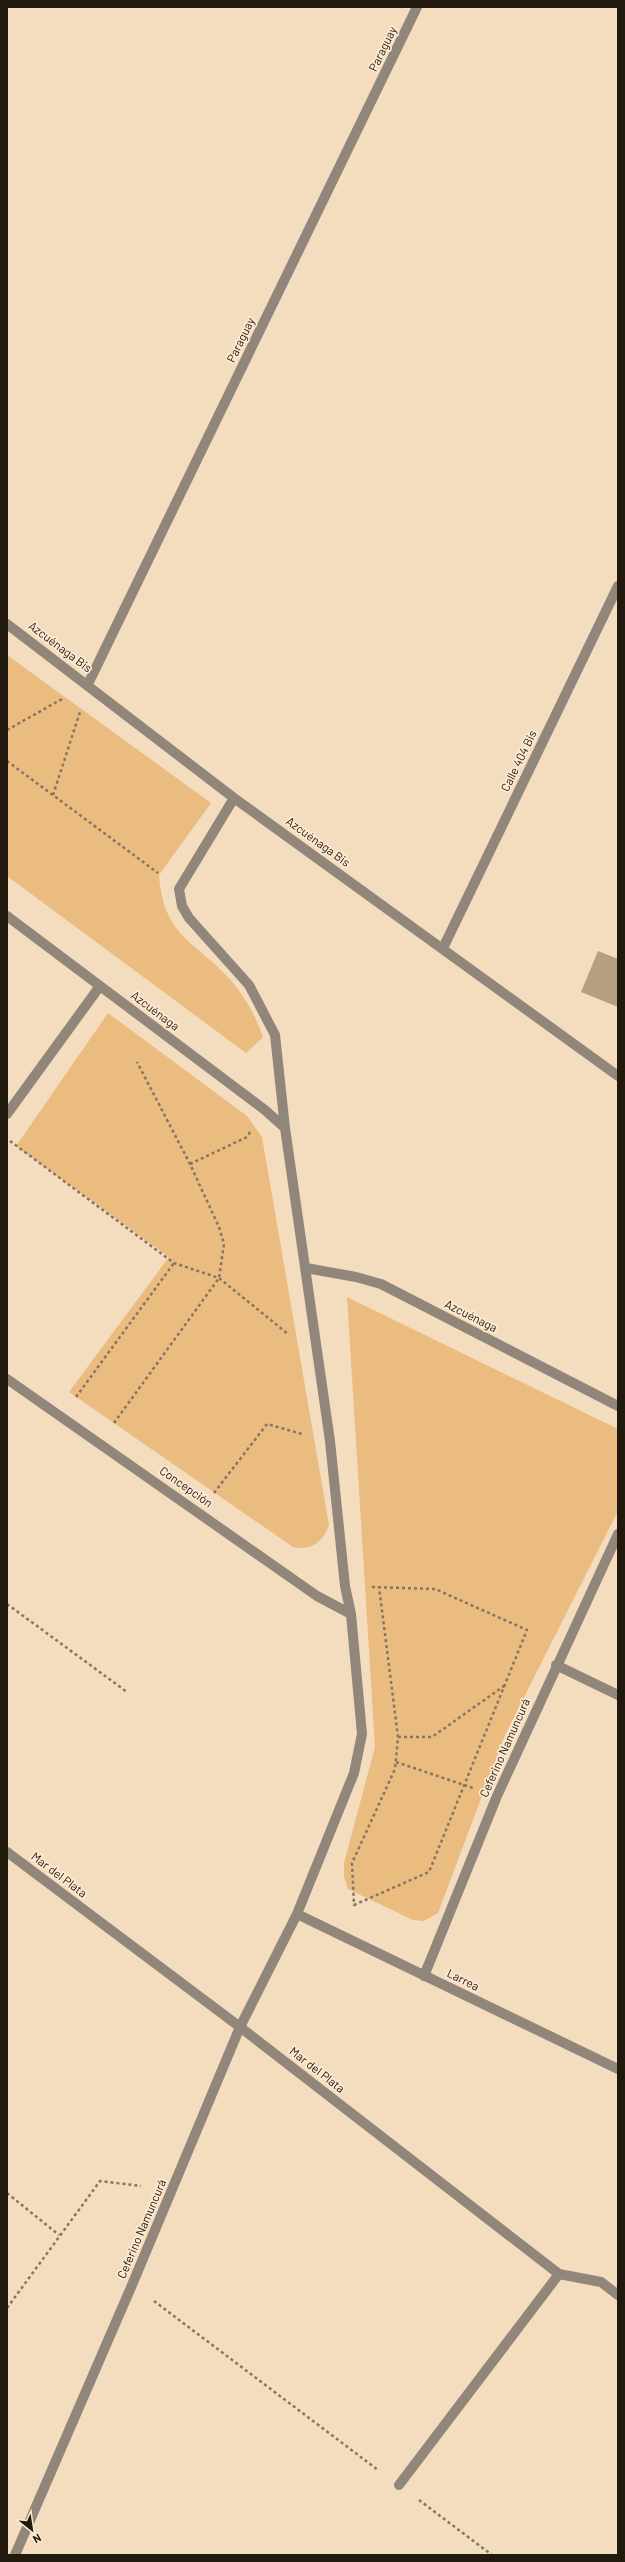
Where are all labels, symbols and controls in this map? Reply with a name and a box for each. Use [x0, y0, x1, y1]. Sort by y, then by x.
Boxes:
street label: Paraguay [365, 23, 399, 73]
street label: Paraguay [223, 314, 257, 364]
street label: Azcuénaga Bis [26, 618, 95, 675]
street label: Calle 404 Bis [497, 727, 539, 793]
street label: Azcuénaga Bis [284, 813, 353, 869]
street label: Azcuénaga [129, 988, 183, 1033]
street label: Azcuénaga [443, 1296, 500, 1334]
street label: Concepción [157, 1463, 216, 1510]
street label: Ceferino Namuncurá [476, 1696, 532, 1799]
street label: Mar del Plata [29, 1849, 90, 1900]
street label: Larrea [445, 1965, 482, 1993]
street label: Mar del Plata [287, 2043, 348, 2095]
street label: Ceferino Namuncurá [114, 2177, 168, 2280]
north arrow [12, 2510, 52, 2550]
text: N [31, 2532, 44, 2547]

